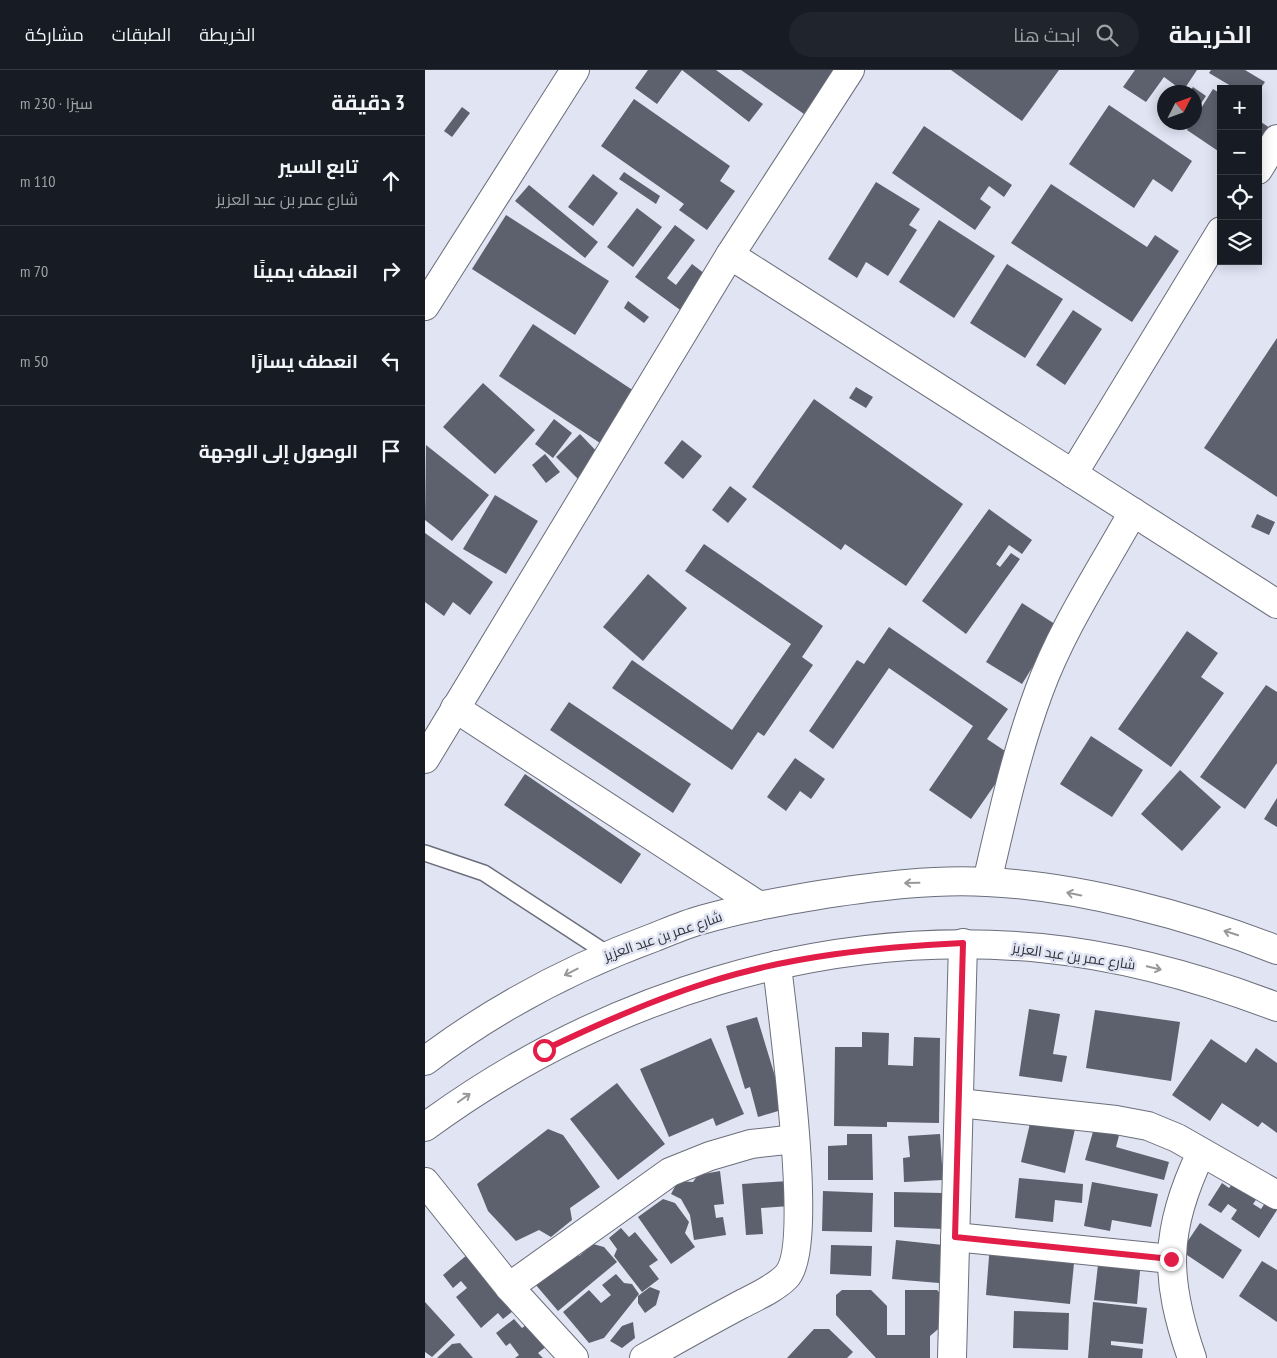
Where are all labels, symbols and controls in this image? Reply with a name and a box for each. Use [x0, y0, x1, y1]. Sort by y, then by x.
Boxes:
search box [789, 12, 1139, 57]
text: الخريطة [1169, 19, 1252, 50]
icon: search [1093, 21, 1121, 49]
text: مشاركة [25, 23, 84, 46]
text: الطبقات [112, 23, 171, 46]
text: الخريطة [199, 23, 256, 46]
text: ابحث هنا [1013, 23, 1081, 47]
north arrow [1157, 85, 1202, 130]
map controls [1217, 85, 1262, 265]
button: + [1217, 85, 1262, 130]
text: 3 دقيقة [331, 89, 405, 116]
text: سيرًا · 230 m [20, 93, 93, 113]
button: − [1217, 130, 1262, 175]
text: تابع السير [279, 154, 358, 178]
icon: ahead [377, 167, 405, 195]
text: 110 m [20, 171, 55, 191]
button: locate [1217, 175, 1262, 220]
text: شارع عمر بن عبد العزيز [216, 189, 358, 209]
button: layers [1217, 220, 1262, 265]
icon: right [377, 257, 405, 285]
text: انعطف يمينًا [253, 259, 358, 283]
text: 70 m [20, 261, 48, 281]
icon: left [377, 347, 405, 375]
text: انعطف يسارًا [250, 349, 358, 373]
text: 50 m [20, 351, 48, 371]
icon: arrive [377, 437, 405, 465]
text: الوصول إلى الوجهة [199, 439, 358, 463]
one-way arrow [904, 879, 920, 888]
one-way arrow [1066, 888, 1082, 898]
street label: شارع عمر بن عبد العزيز [600, 907, 725, 965]
one-way arrow [1223, 928, 1239, 938]
street label: شارع عمر بن عبد العزيز [1010, 938, 1137, 974]
one-way arrow [1146, 964, 1162, 973]
one-way arrow [564, 968, 579, 977]
route start [533, 1039, 556, 1062]
one-way arrow [457, 1093, 471, 1103]
route end [1160, 1248, 1183, 1271]

